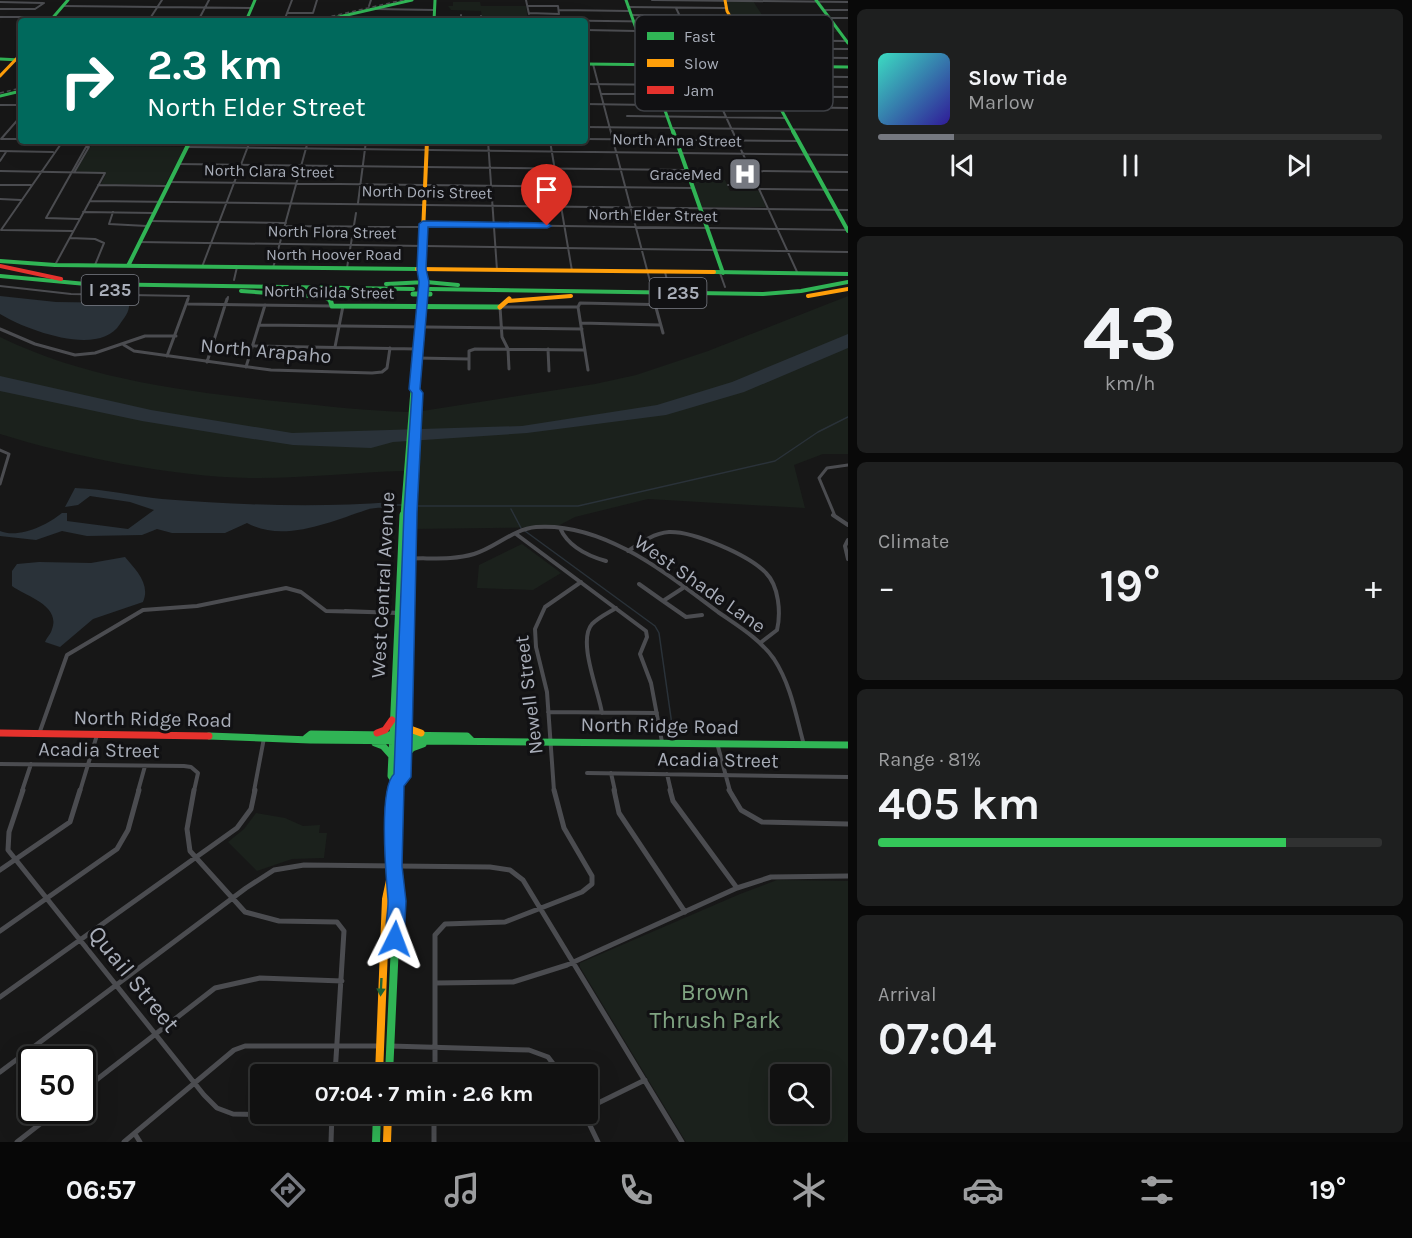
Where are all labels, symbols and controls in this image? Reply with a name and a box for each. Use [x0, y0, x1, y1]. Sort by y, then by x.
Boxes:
legend [635, 15, 833, 111]
text: Fast [684, 27, 715, 46]
text: 2.3 km [147, 40, 283, 90]
icon: right [48, 42, 126, 120]
text: Slow [684, 54, 719, 73]
text: Slow Tide [968, 65, 1068, 91]
text: Jam [684, 81, 714, 100]
text: North Elder Street [147, 91, 366, 123]
text: Marlow [968, 91, 1034, 114]
street label: North Anna Street [612, 129, 742, 151]
icon: previous [946, 149, 979, 182]
icon: pause [1114, 149, 1147, 182]
icon: next [1282, 149, 1315, 182]
hospital icon: GraceMed [727, 156, 763, 192]
street label: North Clara Street [204, 160, 334, 182]
pin [521, 164, 572, 226]
place label: GraceMed [649, 165, 722, 184]
icon: arrive [530, 173, 563, 206]
street label: North Doris Street [361, 181, 493, 203]
street label: North Elder Street [588, 204, 718, 226]
street label: North Flora Street [267, 221, 397, 243]
street label: North Hoover Road [266, 245, 402, 264]
road number: I 235 [82, 275, 138, 305]
road number: I 235 [650, 278, 706, 308]
street label: North Gilda Street [264, 281, 394, 303]
text: 43 [1083, 287, 1177, 379]
street label: North Arapaho [199, 334, 333, 368]
text: km/h [1105, 372, 1155, 395]
street label: West Central Avenue [367, 491, 399, 679]
street label: West Shade Lane [630, 530, 770, 638]
text: Climate [878, 530, 949, 553]
text: 19° [1100, 560, 1160, 612]
text: − [878, 568, 895, 606]
text: + [1365, 568, 1382, 606]
street label: Newell Street [510, 634, 548, 756]
street label: North Ridge Road [74, 706, 232, 732]
street label: North Ridge Road [581, 713, 739, 739]
street label: Acadia Street [38, 737, 160, 763]
street label: Acadia Street [657, 747, 779, 773]
text: Range · 81% [878, 748, 981, 771]
text: 405 km [878, 778, 1040, 830]
position arrow [363, 907, 427, 971]
street label: Quail Street [83, 920, 185, 1038]
one-way arrow [377, 977, 386, 996]
park label: Brown Thrush Park [649, 978, 781, 1034]
text: Arrival [878, 983, 937, 1006]
text: 07:04 [878, 1013, 996, 1065]
speed limit sign: 50 [18, 1046, 96, 1124]
map controls [770, 1064, 830, 1124]
button: search [770, 1064, 830, 1124]
text: 07:04 · 7 min · 2.6 km [315, 1081, 533, 1107]
icon: directions [267, 1169, 309, 1211]
icon: music [441, 1169, 483, 1211]
icon: phone [615, 1169, 657, 1211]
icon: climate [788, 1169, 830, 1211]
icon: car [962, 1169, 1004, 1211]
icon: filters [1136, 1169, 1178, 1211]
text: 06:57 [66, 1174, 136, 1206]
text: 19° [1310, 1174, 1346, 1206]

